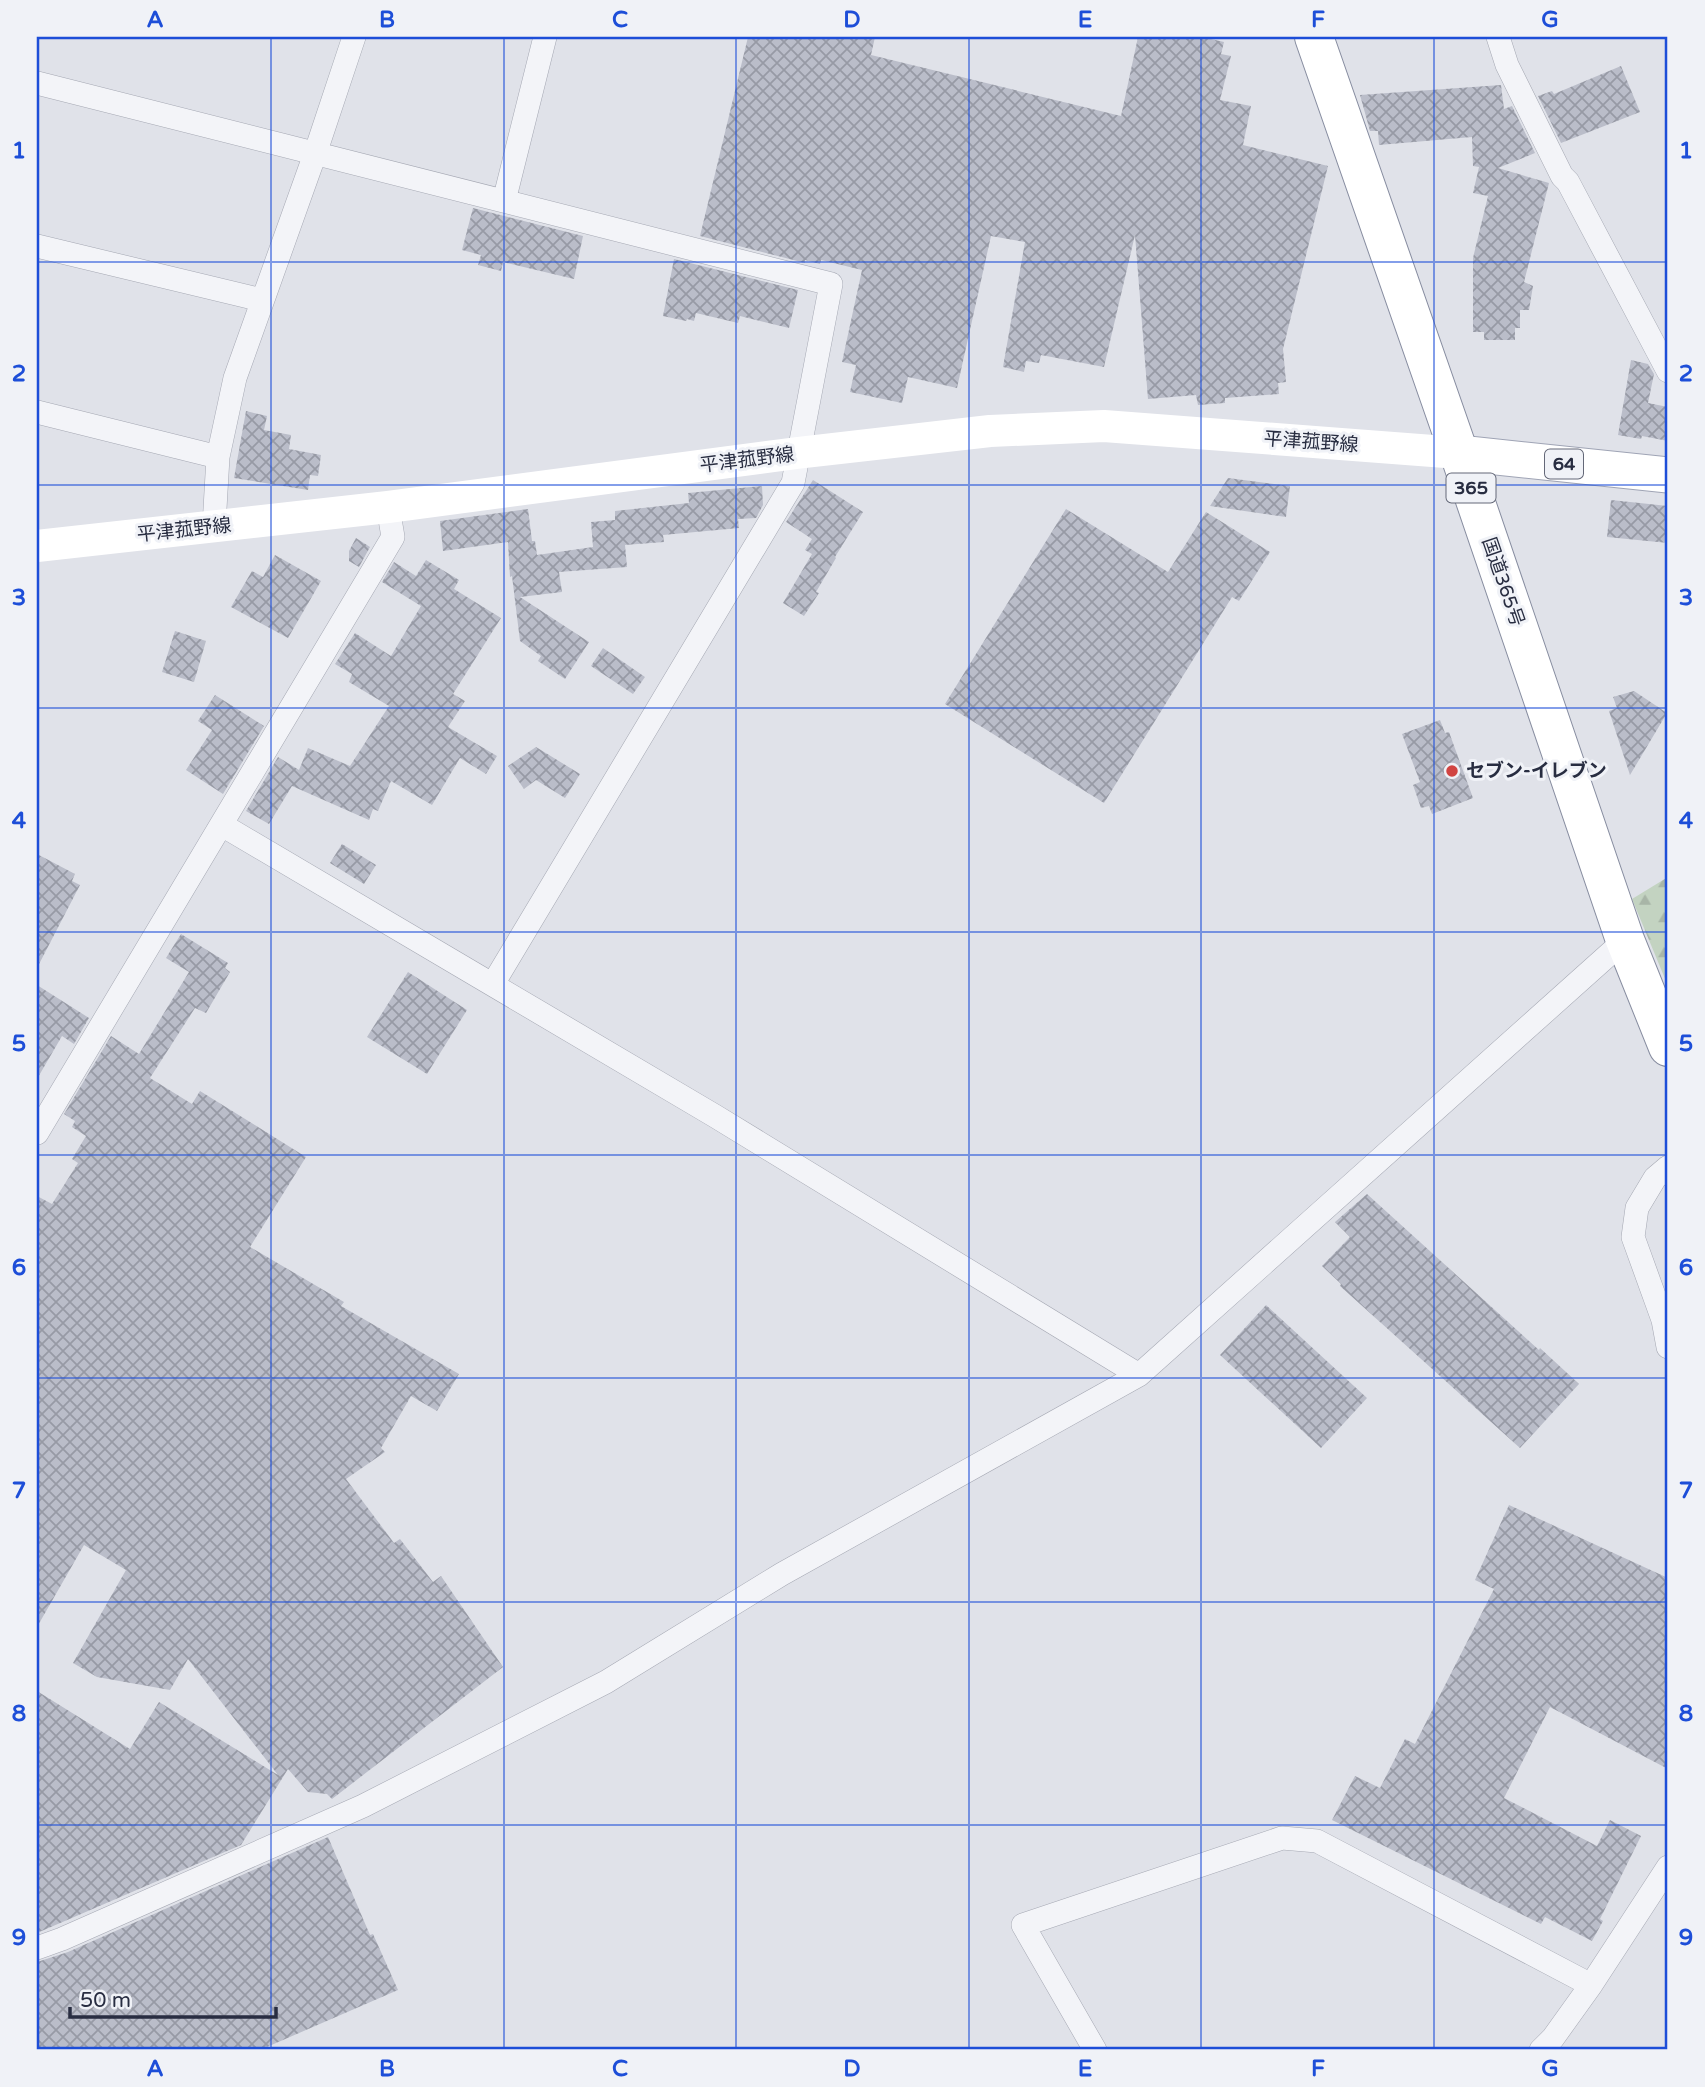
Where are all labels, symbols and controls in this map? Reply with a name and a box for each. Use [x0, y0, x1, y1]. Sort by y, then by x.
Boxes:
text: A [146, 6, 164, 34]
text: B [379, 6, 395, 34]
text: C [612, 6, 628, 34]
text: D [843, 6, 861, 34]
text: E [1078, 6, 1092, 34]
text: F [1311, 6, 1325, 34]
text: G [1541, 6, 1559, 34]
text: 1 [12, 137, 26, 165]
text: 1 [1679, 137, 1693, 165]
text: 2 [12, 360, 26, 388]
text: 2 [1679, 360, 1693, 388]
street label: 平津菰野線 [1263, 428, 1359, 456]
street label: 平津菰野線 [699, 443, 795, 477]
road number: 64 [1545, 450, 1583, 478]
road number: 365 [1446, 474, 1496, 502]
street label: 平津菰野線 [136, 514, 232, 546]
street label: 国道365号 [1477, 535, 1529, 629]
text: 3 [12, 584, 26, 612]
text: 3 [1679, 584, 1693, 612]
place label: セブン-イレブン [1466, 760, 1607, 782]
marker: セブン-イレブン [1444, 763, 1460, 779]
text: 4 [12, 807, 27, 835]
text: 4 [1679, 807, 1694, 835]
text: 5 [12, 1030, 26, 1058]
text: 5 [1679, 1030, 1693, 1058]
text: 6 [12, 1254, 26, 1282]
text: 6 [1679, 1254, 1693, 1282]
text: 7 [12, 1477, 26, 1505]
text: 7 [1679, 1477, 1693, 1505]
text: 8 [12, 1700, 26, 1728]
text: 8 [1679, 1700, 1693, 1728]
text: 9 [12, 1924, 26, 1952]
text: 9 [1679, 1924, 1693, 1952]
scale bar [70, 1975, 276, 2019]
text: 50 m [80, 1988, 131, 2013]
text: A [146, 2055, 164, 2083]
text: B [379, 2055, 395, 2083]
text: C [612, 2055, 628, 2083]
text: D [843, 2055, 861, 2083]
text: E [1078, 2055, 1092, 2083]
text: F [1311, 2055, 1325, 2083]
text: G [1541, 2055, 1559, 2083]

